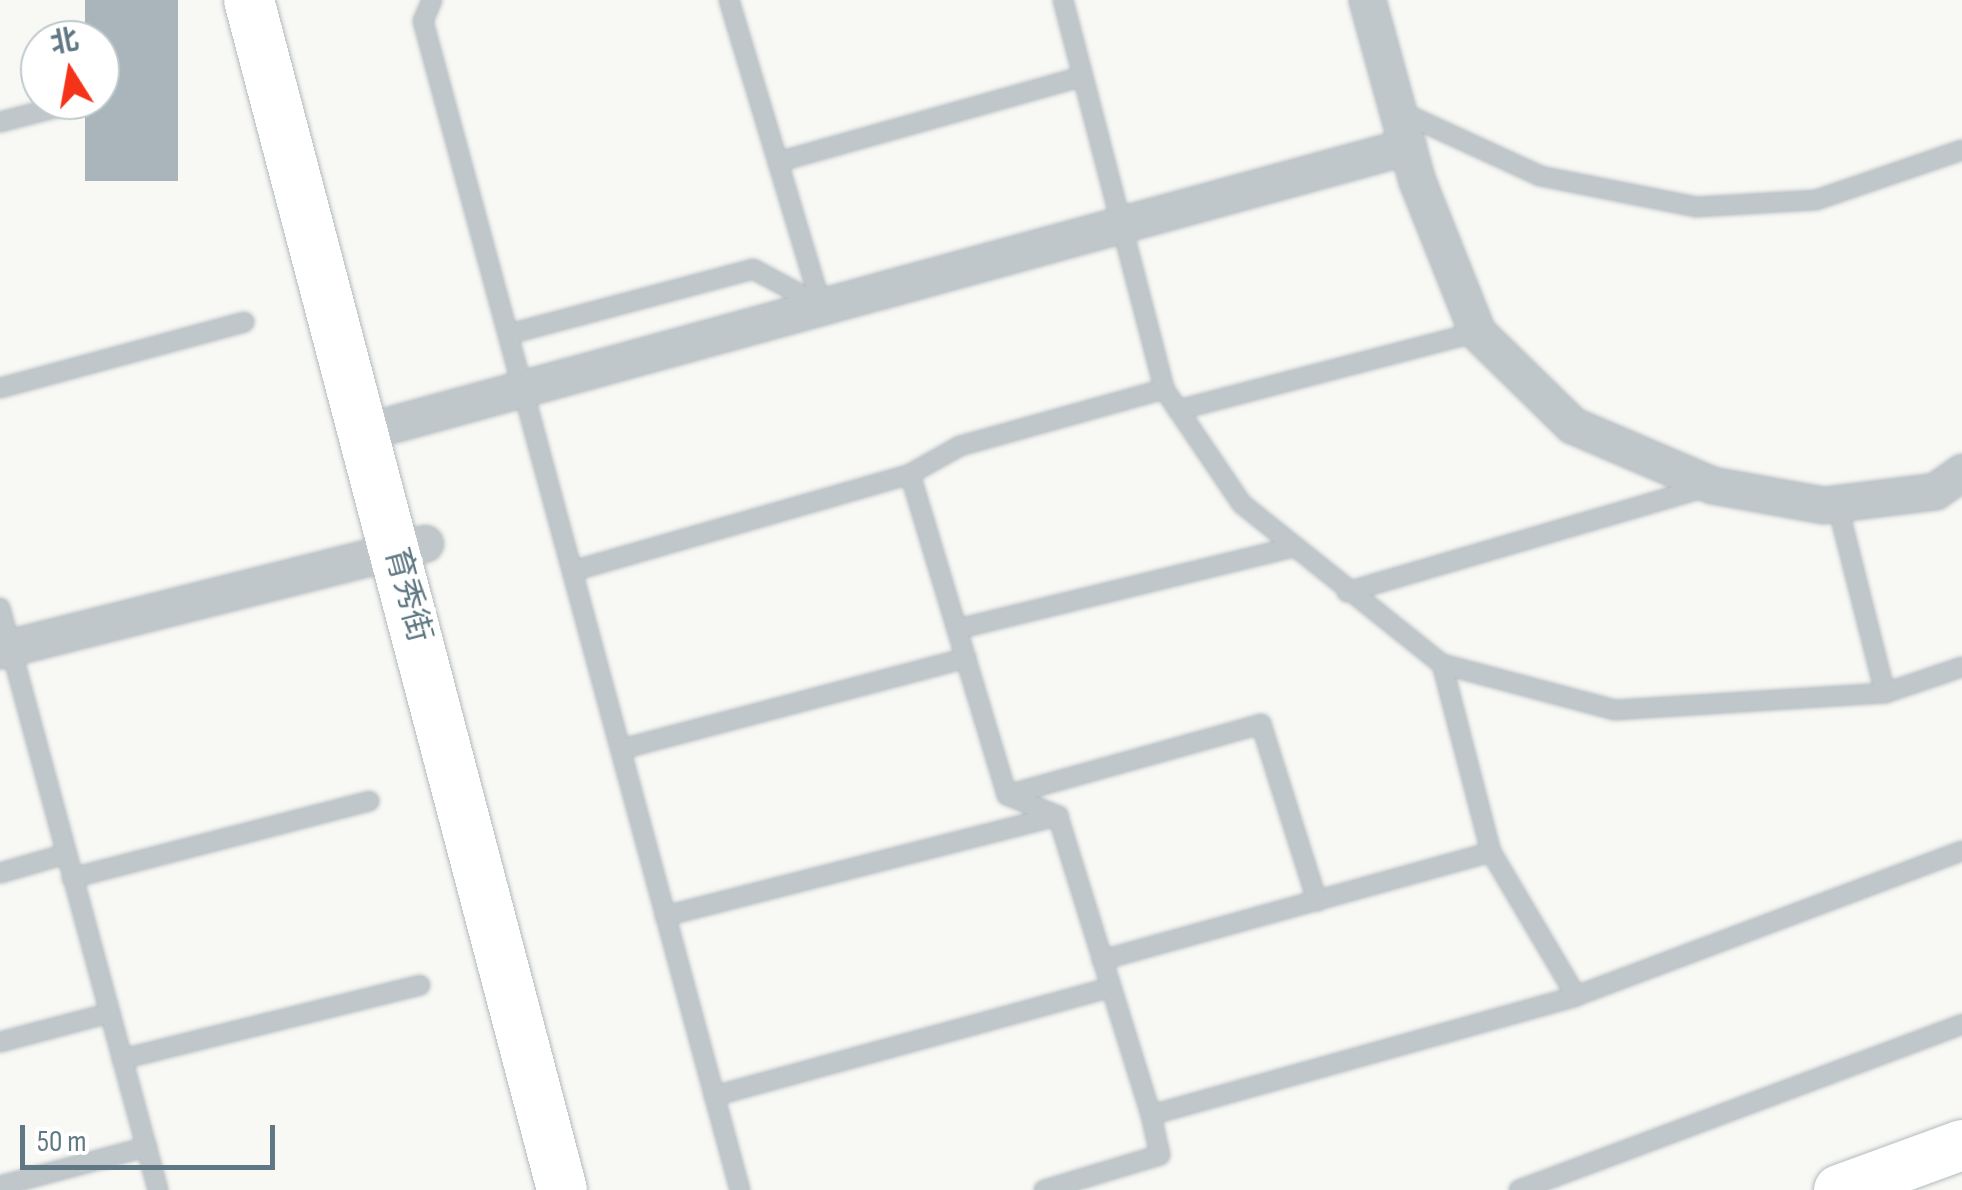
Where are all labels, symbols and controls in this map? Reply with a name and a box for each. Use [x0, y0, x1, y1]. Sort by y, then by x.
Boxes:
north arrow [20, 20, 120, 120]
text: 北 [48, 23, 81, 61]
street label: 育秀街 [376, 544, 438, 646]
scale bar [25, 1105, 280, 1167]
text: 50 m [37, 1124, 86, 1160]

